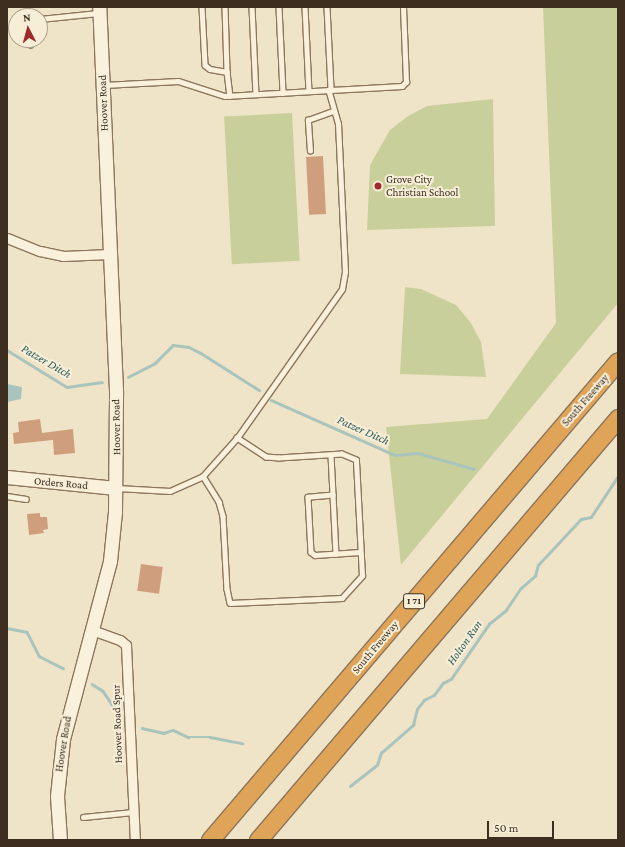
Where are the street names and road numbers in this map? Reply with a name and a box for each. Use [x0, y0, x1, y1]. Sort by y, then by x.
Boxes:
street label: Hoover Road [95, 75, 111, 131]
street label: South Freeway [559, 371, 611, 429]
street label: Hoover Road [109, 399, 123, 455]
street label: Orders Road [33, 474, 89, 492]
road number: I 71 [403, 593, 425, 609]
street label: South Freeway [349, 618, 401, 676]
street label: Hoover Road Spur [109, 684, 125, 764]
street label: Hoover Road [52, 715, 74, 773]

